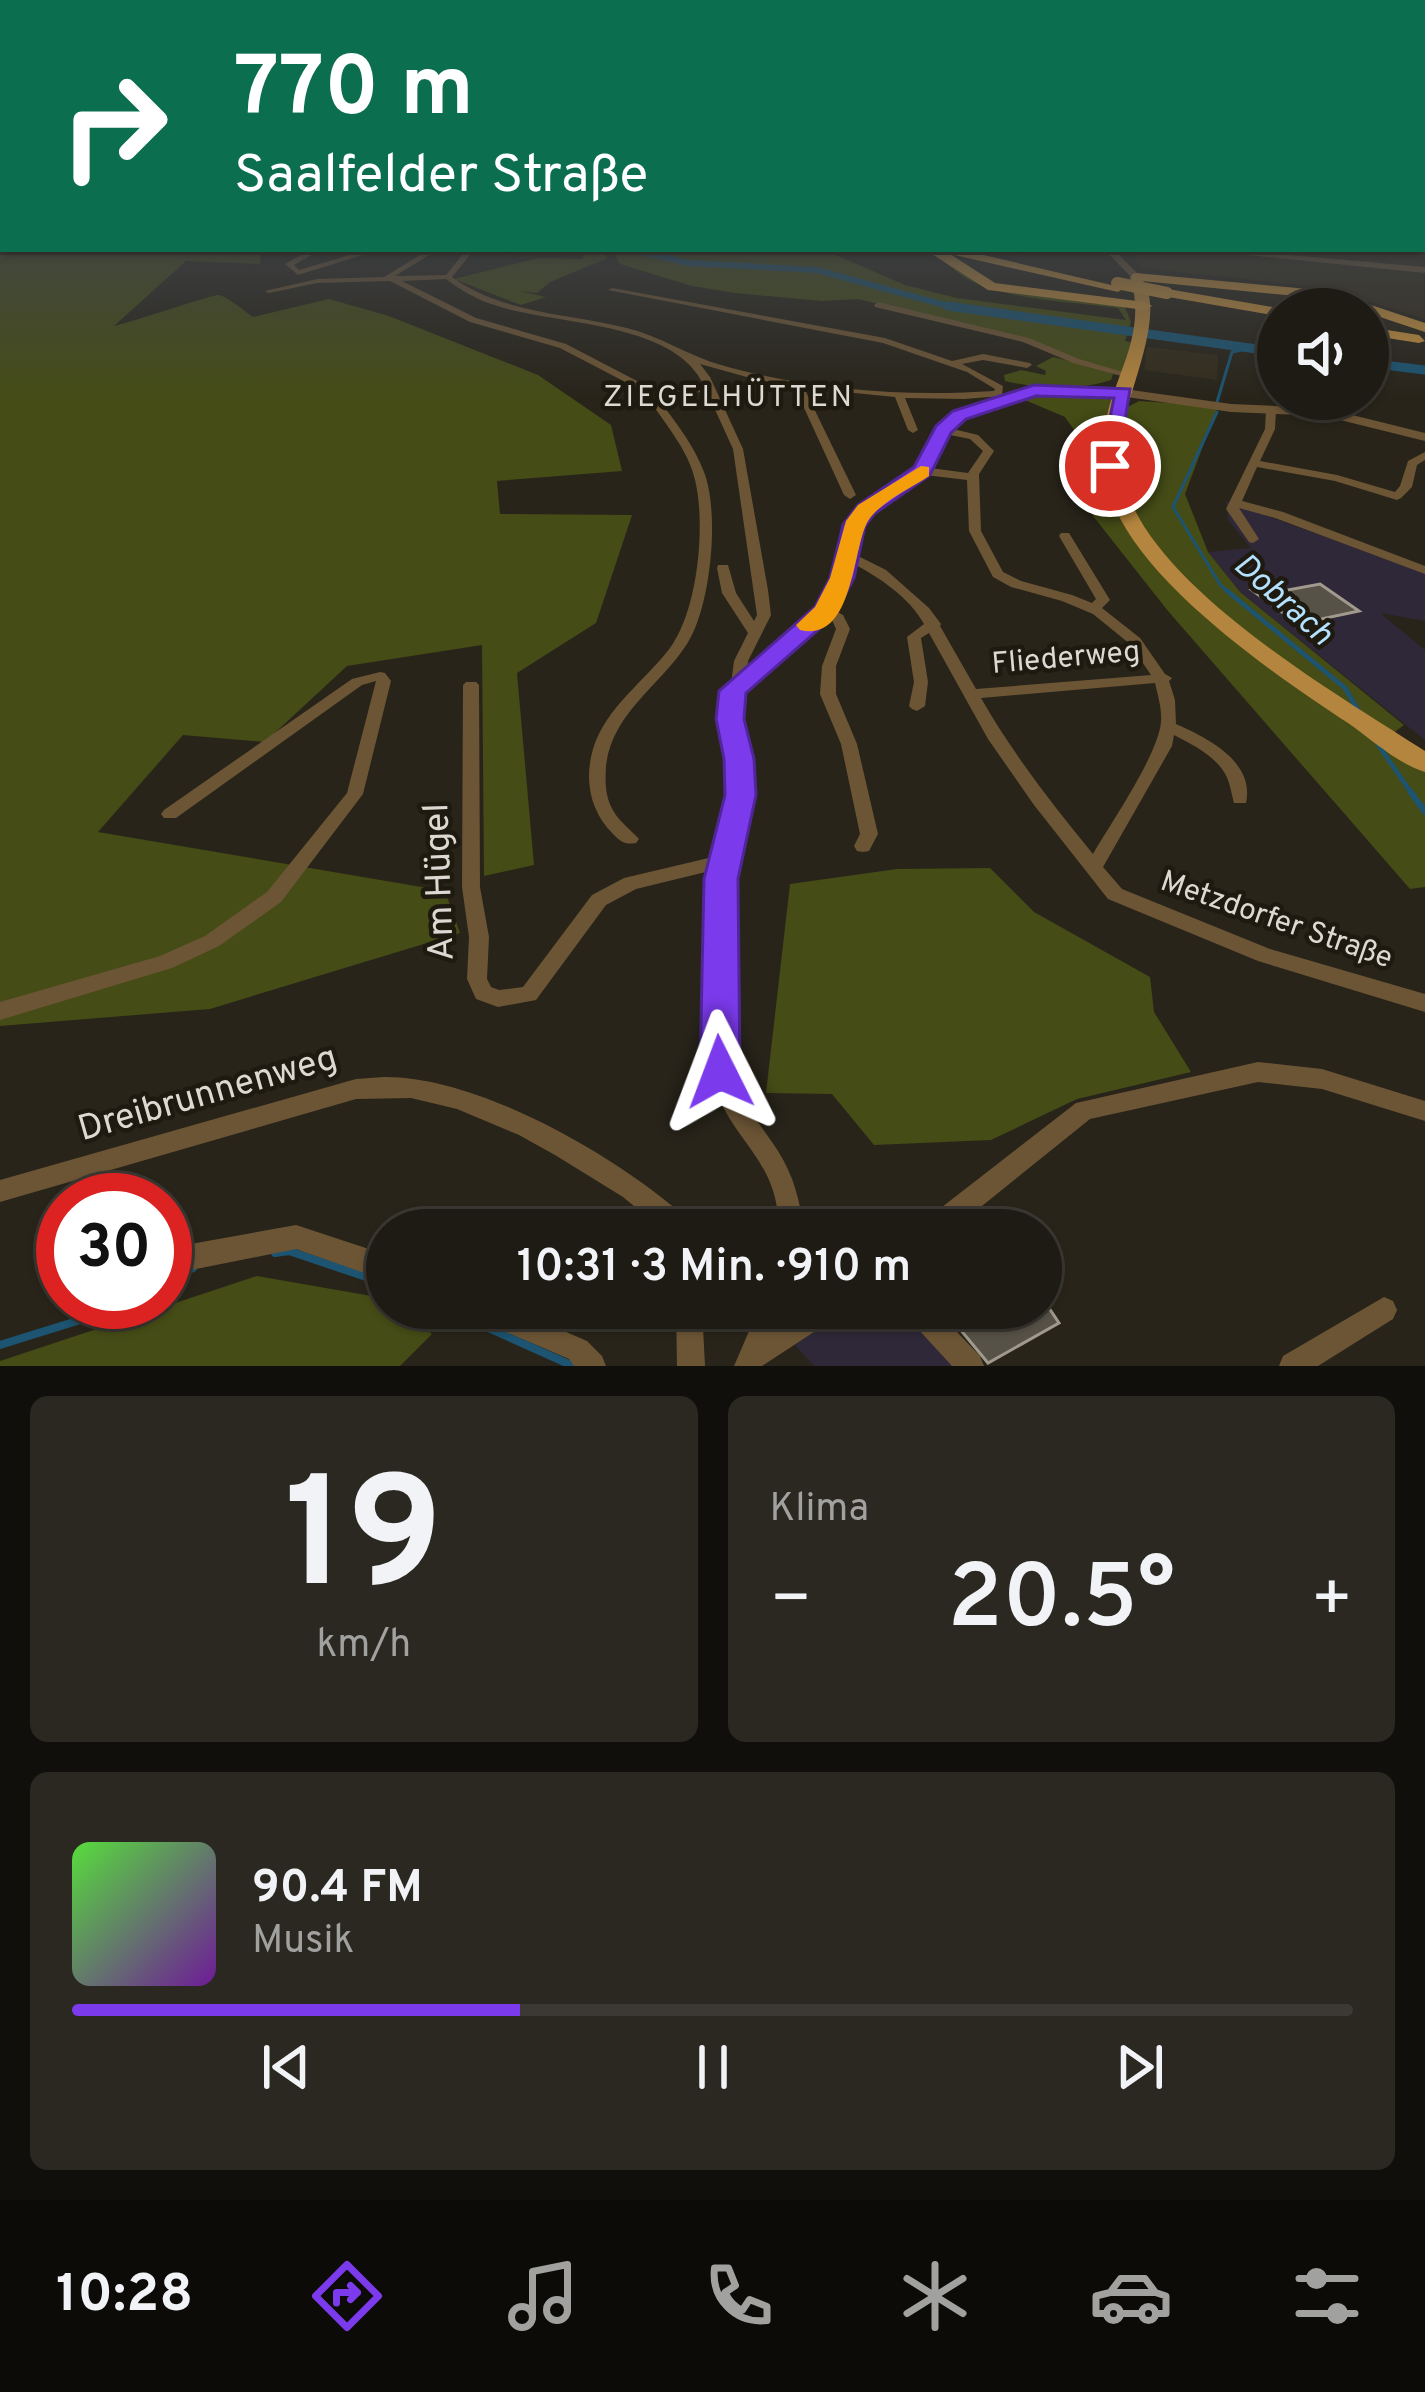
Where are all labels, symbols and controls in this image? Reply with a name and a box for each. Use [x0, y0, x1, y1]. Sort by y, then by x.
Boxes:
text: 770 m [234, 39, 474, 145]
icon: right [36, 48, 192, 204]
text: Saalfelder Straße [234, 143, 648, 212]
map controls [1257, 288, 1389, 420]
button: sound [1257, 288, 1389, 420]
district label: ZIEGELHÜTTEN [603, 378, 855, 417]
pin [1059, 415, 1161, 517]
icon: arrive [1077, 433, 1143, 499]
water label: Dobrach [1224, 545, 1340, 657]
street label: Fliederweg [990, 634, 1142, 684]
street label: Am Hügel [415, 802, 467, 962]
street label: Metzdorfer Straße [1155, 864, 1397, 978]
position arrow [657, 1009, 783, 1135]
street label: Dreibrunnenweg [73, 1036, 343, 1154]
speed limit sign: 30 [36, 1173, 192, 1329]
text: 10:31 · 3 Min. · 910 m [517, 1240, 911, 1297]
text: 19 [285, 1445, 443, 1643]
text: Klima [770, 1486, 869, 1535]
text: 20.5° [947, 1546, 1175, 1659]
text: − [770, 1561, 812, 1644]
text: + [1310, 1561, 1353, 1644]
text: km/h [316, 1622, 411, 1671]
text: 90.4 FM [252, 1861, 423, 1918]
text: Musik [252, 1918, 354, 1967]
icon: previous [253, 2034, 319, 2100]
icon: pause [680, 2034, 746, 2100]
icon: next [1107, 2034, 1173, 2100]
icon: directions [305, 2254, 389, 2338]
icon: music [501, 2254, 585, 2338]
icon: phone [697, 2254, 781, 2338]
icon: climate [893, 2254, 977, 2338]
icon: car [1089, 2254, 1173, 2338]
icon: filters [1285, 2254, 1369, 2338]
text: 10:28 [56, 2262, 193, 2331]

